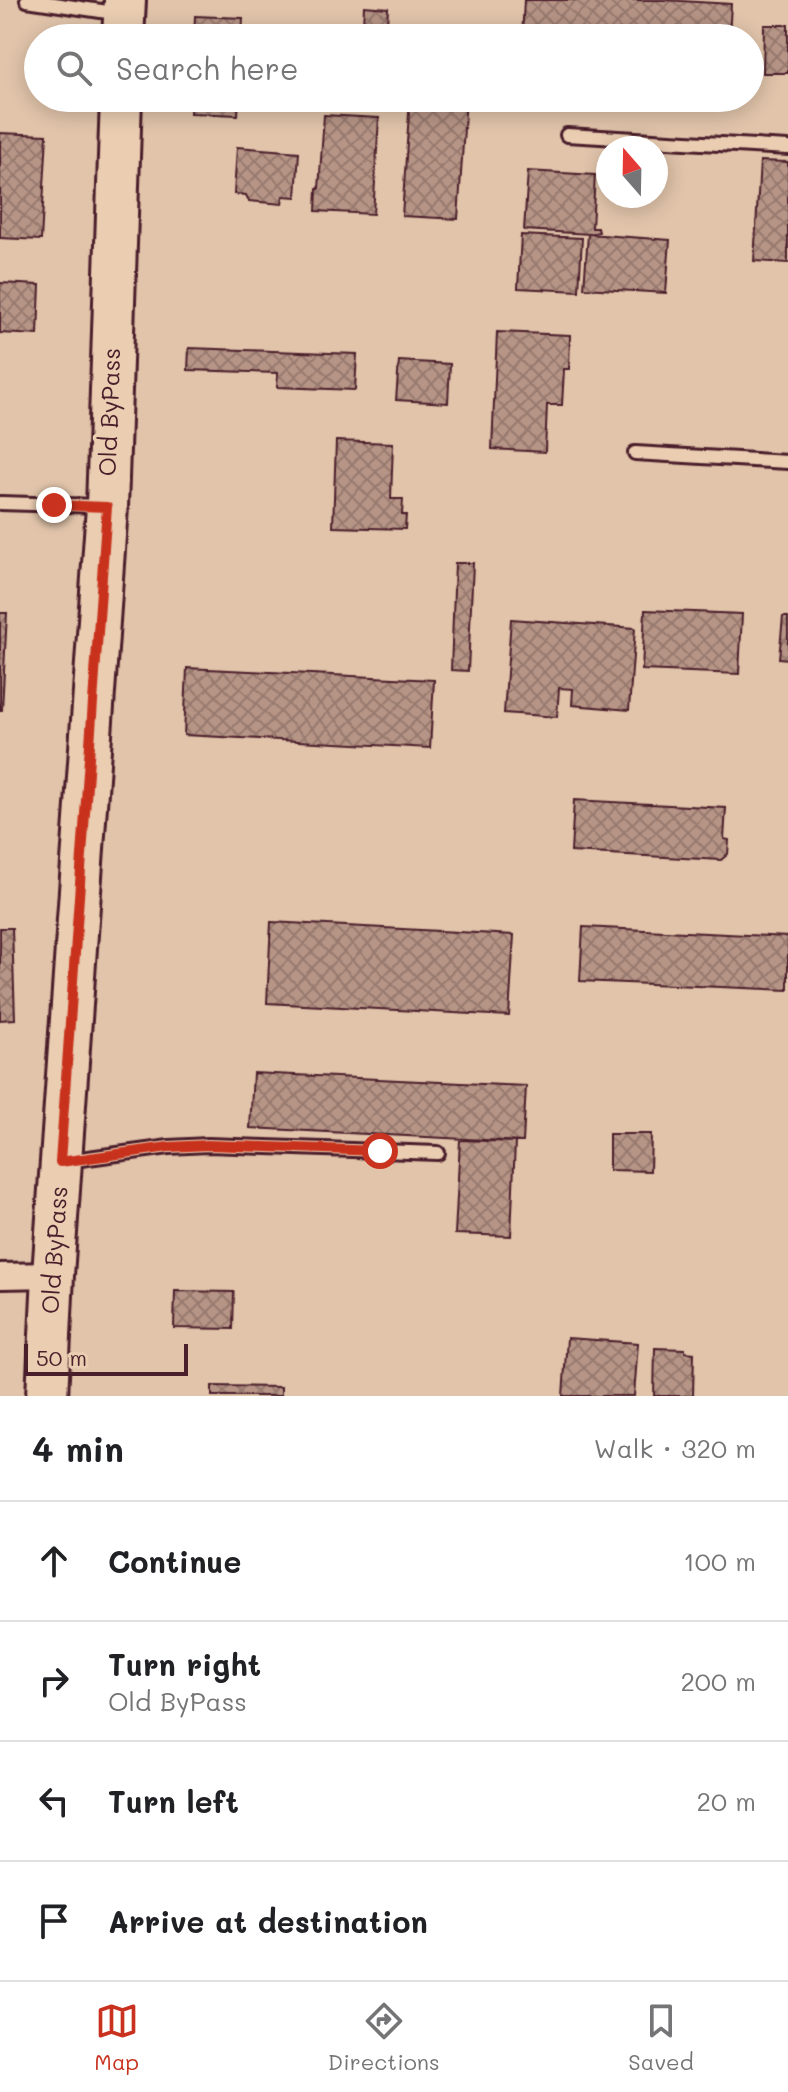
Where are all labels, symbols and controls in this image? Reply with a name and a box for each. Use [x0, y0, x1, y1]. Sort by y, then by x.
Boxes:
search box [24, 24, 764, 112]
icon: search [52, 46, 96, 90]
text: Search here [116, 48, 299, 88]
north arrow [596, 136, 668, 208]
street label: Old ByPass [91, 347, 126, 477]
route end [36, 487, 72, 523]
route start [362, 1133, 398, 1169]
street label: Old ByPass [34, 1185, 73, 1315]
scale bar [24, 1340, 188, 1376]
text: 50 m [36, 1343, 87, 1372]
text: 4 min [32, 1426, 124, 1471]
text: Walk · 320 m [594, 1431, 756, 1465]
icon: ahead [32, 1539, 76, 1583]
text: Continue [108, 1541, 241, 1581]
text: 100 m [683, 1544, 756, 1578]
text: Turn right [108, 1644, 261, 1684]
icon: right [32, 1659, 76, 1703]
text: 200 m [680, 1664, 756, 1698]
text: Old ByPass [108, 1684, 247, 1718]
icon: left [32, 1779, 76, 1823]
text: Turn left [108, 1781, 239, 1821]
text: 20 m [696, 1784, 756, 1818]
icon: arrive [32, 1899, 76, 1943]
text: Arrive at destination [108, 1901, 428, 1941]
tab: Map [94, 1999, 139, 2076]
tab: Directions [328, 1999, 440, 2076]
tab: Saved [628, 1999, 694, 2076]

